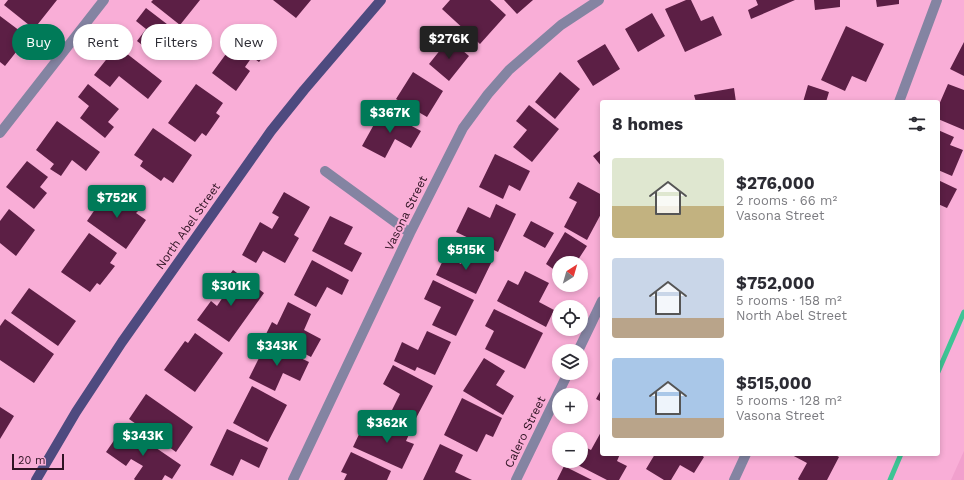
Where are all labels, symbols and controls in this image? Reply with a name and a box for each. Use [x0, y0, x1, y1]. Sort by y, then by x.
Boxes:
chip: Buy [12, 24, 65, 60]
chip: Rent [73, 24, 133, 60]
chip: Filters [141, 24, 212, 60]
chip: New [220, 24, 277, 60]
pin: $276K [421, 26, 477, 60]
text: $276K [429, 31, 469, 46]
pin: $367K [362, 100, 418, 134]
text: $367K [370, 105, 410, 120]
icon: filters [906, 113, 928, 135]
text: 8 homes [612, 114, 683, 134]
street label: Vasona Street [382, 173, 430, 253]
text: $276,000 [736, 173, 815, 193]
icon: home [644, 174, 692, 222]
street label: North Abel Street [153, 180, 223, 272]
pin: $752K [89, 185, 145, 219]
text: $752K [97, 190, 137, 205]
text: 2 rooms · 66 m² [736, 193, 837, 208]
text: Vasona Street [736, 208, 824, 223]
pin: $515K [438, 237, 494, 271]
text: $515K [447, 242, 485, 257]
north arrow [552, 256, 588, 292]
map controls [552, 256, 588, 468]
pin: $301K [203, 273, 259, 307]
text: $752,000 [736, 273, 815, 293]
icon: home [644, 274, 692, 322]
text: $301K [211, 278, 251, 293]
text: 5 rooms · 158 m² [736, 293, 842, 308]
button: locate [552, 300, 588, 336]
text: North Abel Street [736, 308, 847, 323]
pin: $343K [249, 333, 305, 367]
text: $343K [256, 338, 298, 353]
button: layers [552, 344, 588, 380]
text: $515,000 [736, 373, 812, 393]
icon: home [644, 374, 692, 422]
button: + [552, 388, 588, 424]
text: 5 rooms · 128 m² [736, 393, 842, 408]
street label: Calero Street [502, 394, 548, 470]
text: Vasona Street [736, 408, 824, 423]
pin: $362K [359, 410, 415, 444]
text: $362K [367, 415, 407, 430]
pin: $343K [115, 423, 171, 457]
text: $343K [122, 428, 164, 443]
button: − [552, 432, 588, 468]
scale bar [12, 452, 64, 471]
text: 20 m [18, 454, 46, 467]

